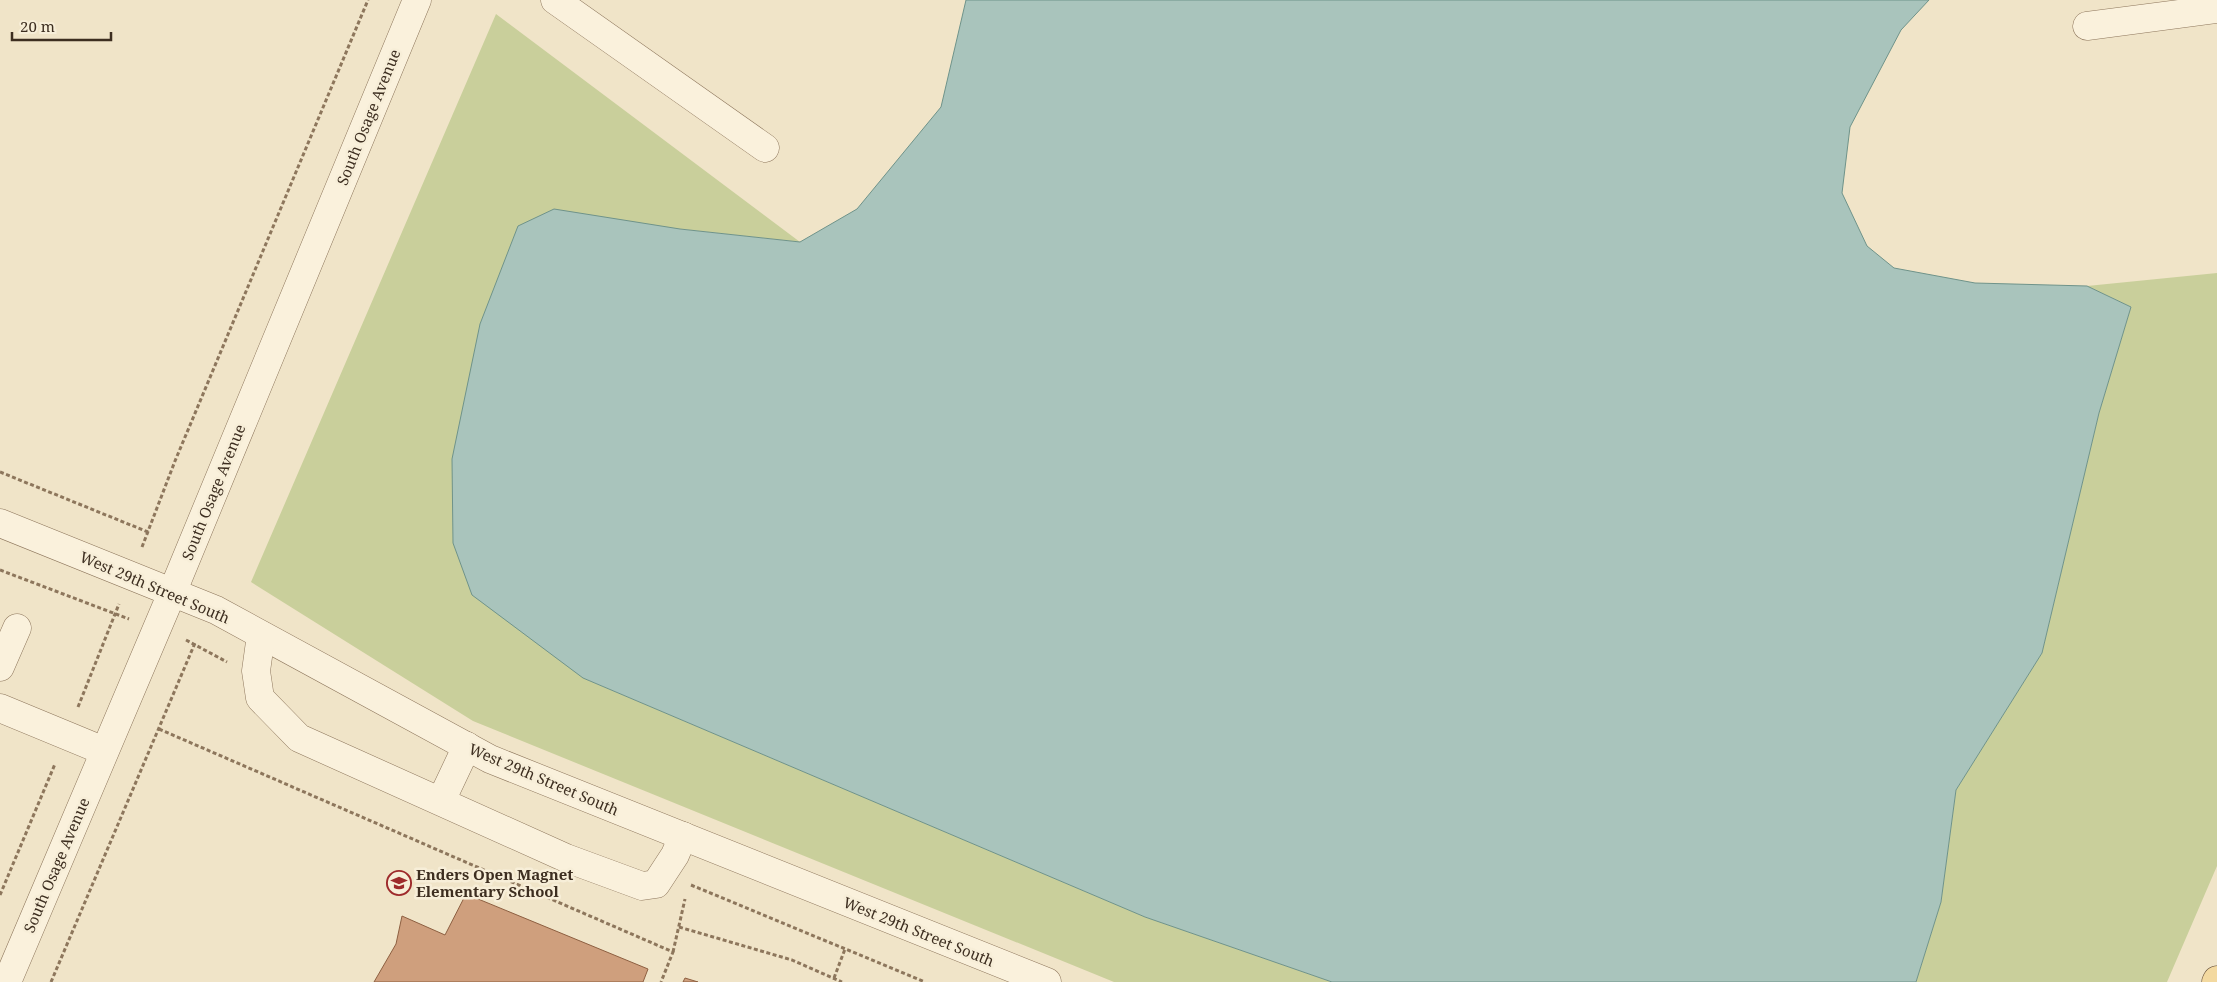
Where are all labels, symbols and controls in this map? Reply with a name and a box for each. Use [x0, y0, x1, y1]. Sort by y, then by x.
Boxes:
scale bar [12, 10, 111, 42]
text: 20 m [20, 16, 55, 36]
street label: South Osage Avenue [332, 46, 404, 188]
street label: South Osage Avenue [177, 421, 249, 563]
street label: West 29th Street South [77, 546, 234, 628]
street label: West 29th Street South [466, 738, 623, 820]
street label: South Osage Avenue [18, 794, 94, 936]
place label: Enders Open Magnet Elementary School [416, 864, 573, 901]
school or university icon: Enders Open Magnet Elementary School [386, 870, 412, 896]
street label: West 29th Street South [841, 892, 998, 971]

